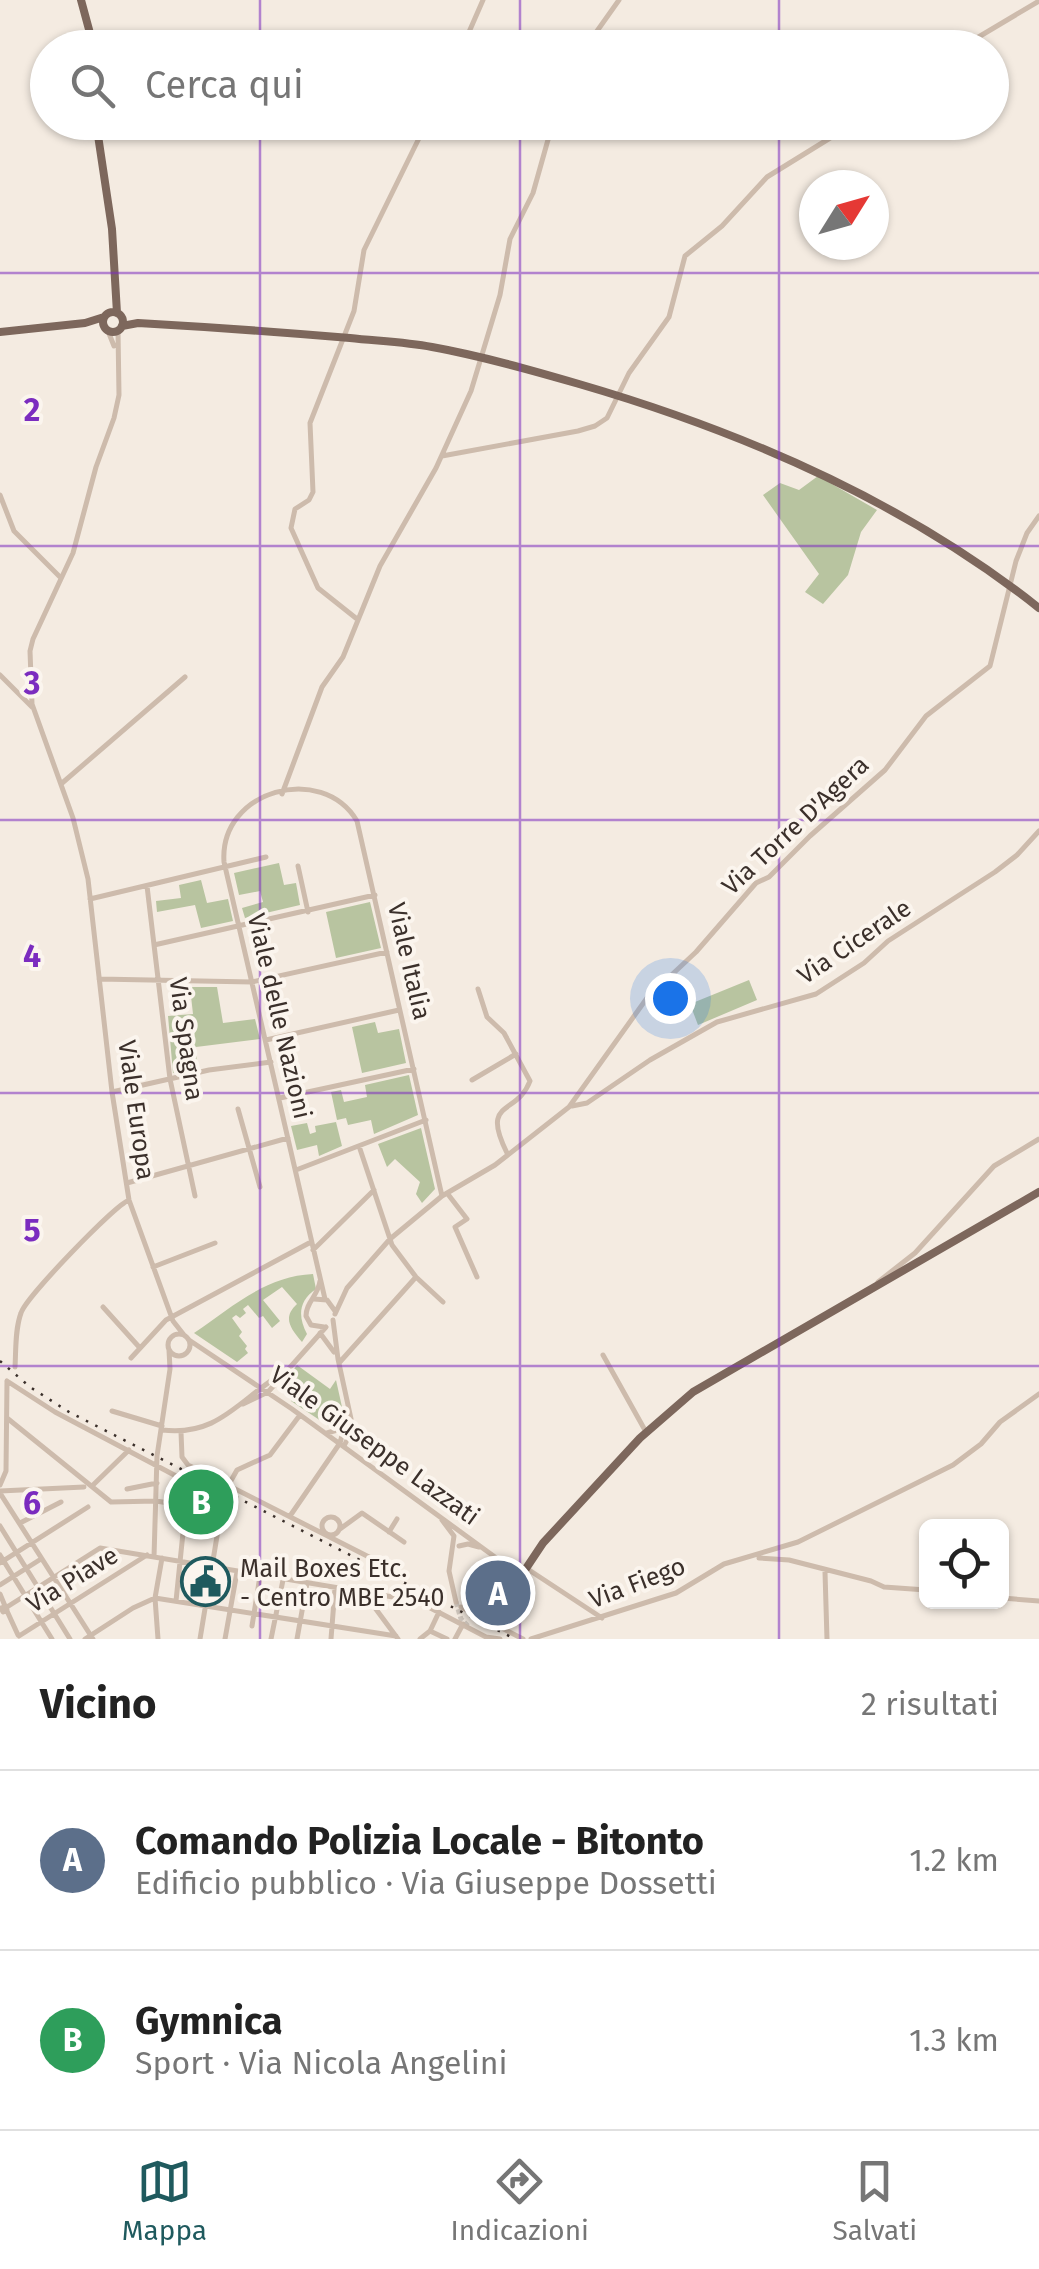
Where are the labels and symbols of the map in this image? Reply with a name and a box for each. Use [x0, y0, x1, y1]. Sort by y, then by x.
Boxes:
north arrow [799, 170, 889, 260]
text: 2 [24, 391, 40, 429]
text: 3 [23, 664, 40, 702]
street label: Via Torre D'Agera [716, 750, 875, 901]
street label: Via Cicerale [792, 893, 917, 991]
street label: Viale Italia [381, 900, 437, 1023]
street label: Viale delle Nazioni [241, 911, 317, 1122]
text: 4 [23, 937, 41, 975]
your location [645, 973, 696, 1024]
street label: Via Spagna [163, 976, 209, 1103]
street label: Viale Europa [111, 1038, 161, 1182]
text: 5 [23, 1211, 41, 1249]
street label: Viale Giuseppe Lazzati [264, 1360, 485, 1532]
pin: B [168, 1464, 234, 1540]
text: 6 [23, 1484, 41, 1522]
street label: Via Piave [21, 1540, 124, 1620]
street label: Via Fiego [585, 1551, 690, 1615]
place label: Mail Boxes Etc. - Centro MBE 2540 [240, 1554, 444, 1613]
public building icon: Mail Boxes Etc. - Centro MBE 2540 [179, 1556, 231, 1608]
pin: A [466, 1556, 530, 1630]

